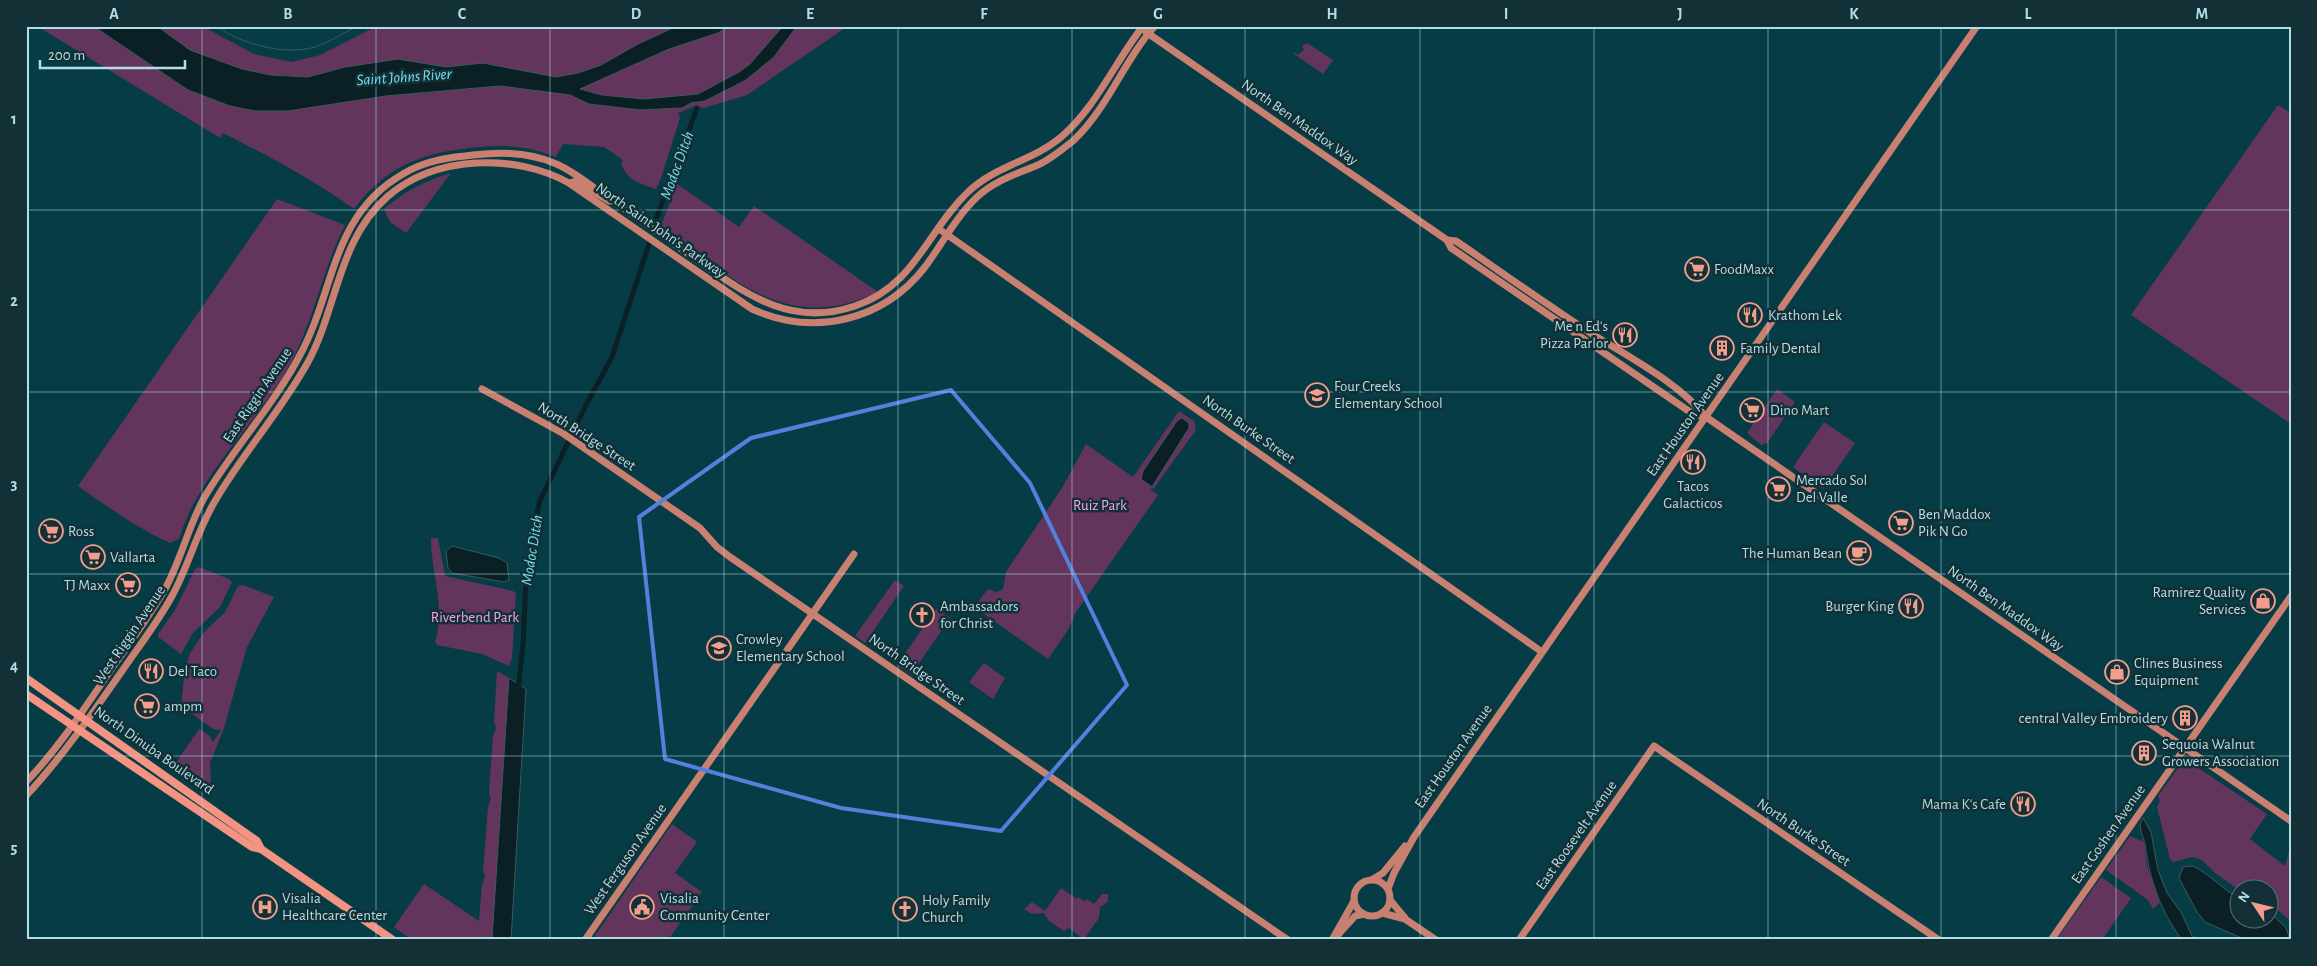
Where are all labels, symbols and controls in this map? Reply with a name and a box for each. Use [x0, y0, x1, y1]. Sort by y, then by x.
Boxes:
text: A [109, 6, 119, 22]
text: B [283, 6, 293, 22]
text: C [458, 6, 467, 22]
text: D [631, 6, 642, 22]
text: E [806, 6, 814, 22]
text: F [980, 6, 988, 22]
text: G [1153, 6, 1163, 22]
text: H [1326, 6, 1338, 22]
text: I [1504, 6, 1508, 22]
text: J [1677, 6, 1683, 22]
text: K [1849, 6, 1859, 22]
text: L [2025, 6, 2032, 22]
text: M [2196, 6, 2208, 22]
scale bar [40, 38, 185, 70]
text: 200 m [48, 48, 85, 63]
water label: Saint Johns River [356, 66, 453, 88]
street label: North Ben Maddox Way [1239, 77, 1361, 168]
text: 1 [11, 111, 17, 127]
water label: Modoc Ditch [657, 129, 697, 201]
street label: North Saint John's Parkway [593, 180, 729, 281]
supermarket icon: FoodMaxx [1684, 256, 1710, 282]
place label: FoodMaxx [1714, 262, 1775, 277]
text: 2 [10, 293, 18, 309]
restaurant icon: Krathom Lek [1737, 302, 1763, 328]
place label: Krathom Lek [1768, 308, 1842, 323]
place label: Me n Ed's Pizza Parlor [1540, 319, 1608, 351]
restaurant icon: Me n Ed's Pizza Parlor [1612, 322, 1638, 348]
building icon: Family Dental [1709, 335, 1735, 361]
place label: Family Dental [1740, 341, 1821, 356]
street label: East Riggin Avenue [220, 345, 295, 445]
street label: East Houston Avenue [1644, 370, 1727, 479]
place label: Four Creeks Elementary School [1334, 379, 1443, 411]
school or university icon: Four Creeks Elementary School [1304, 382, 1330, 408]
street label: North Burke Street [1200, 392, 1298, 467]
supermarket icon: Dino Mart [1739, 397, 1765, 423]
street label: North Bridge Street [535, 399, 638, 474]
place label: Dino Mart [1770, 403, 1829, 418]
restaurant icon: Tacos Galacticos [1680, 449, 1706, 475]
place label: Mercado Sol Del Valle [1796, 473, 1867, 505]
text: 3 [11, 476, 18, 492]
supermarket icon: Mercado Sol Del Valle [1765, 476, 1791, 502]
place label: Tacos Galacticos [1663, 479, 1723, 511]
park label: Ruiz Park [1073, 498, 1127, 513]
place label: Ben Maddox Pik N Go [1918, 507, 1991, 539]
supermarket icon: Ben Maddox Pik N Go [1888, 510, 1914, 536]
water label: Modoc Ditch [519, 514, 545, 586]
supermarket icon: Ross [38, 518, 64, 544]
place label: Ross [68, 524, 94, 539]
cafe icon: The Human Bean [1846, 540, 1872, 566]
supermarket icon: Vallarta [80, 544, 106, 570]
place label: The Human Bean [1742, 546, 1842, 561]
place label: Vallarta [110, 550, 155, 565]
street label: North Ben Maddox Way [1945, 563, 2067, 654]
supermarket icon: TJ Maxx [115, 572, 141, 598]
place label: TJ Maxx [64, 578, 110, 593]
street label: West Riggin Avenue [91, 583, 168, 688]
place label: Ramirez Quality Services [2152, 585, 2247, 617]
shop icon: Ramirez Quality Services [2250, 588, 2276, 614]
restaurant icon: Burger King [1898, 593, 1924, 619]
place label: Ambassadors for Christ [940, 599, 1019, 631]
place label: Burger King [1825, 599, 1895, 614]
church icon: Ambassadors for Christ [909, 602, 935, 628]
park label: Riverbend Park [431, 610, 519, 625]
street label: North Bridge Street [866, 631, 968, 708]
place label: Crowley Elementary School [736, 632, 845, 664]
school or university icon: Crowley Elementary School [706, 635, 732, 661]
place label: Clines Business Equipment [2134, 656, 2222, 688]
text: 4 [10, 658, 18, 674]
restaurant icon: Del Taco [138, 658, 164, 684]
shop icon: Clines Business Equipment [2104, 659, 2130, 685]
place label: Del Taco [168, 664, 217, 679]
supermarket icon: ampm [134, 693, 160, 719]
place label: ampm [164, 699, 202, 714]
street label: East Houston Avenue [1412, 702, 1495, 811]
street label: North Dinuba Boulevard [91, 704, 216, 797]
building icon: central Valley Embroidery [2172, 705, 2198, 731]
place label: central Valley Embroidery [2019, 711, 2169, 726]
place label: Sequoia Walnut Growers Association [2162, 737, 2279, 769]
building icon: Sequoia Walnut Growers Association [2131, 740, 2157, 766]
street label: East Roosevelt Avenue [1533, 778, 1620, 893]
street label: East Goshen Avenue [2069, 782, 2148, 886]
restaurant icon: Mama K's Cafe [2010, 791, 2036, 817]
street label: North Burke Street [1754, 796, 1853, 869]
place label: Mama K's Cafe [1922, 797, 2006, 812]
street label: West Ferguson Avenue [581, 801, 669, 918]
text: 5 [11, 840, 18, 856]
north arrow [2230, 878, 2280, 928]
text: N [2236, 889, 2253, 905]
place label: Visalia Healthcare Center [282, 891, 387, 923]
place label: Visalia Community Center [660, 891, 770, 923]
place label: Holy Family Church [922, 893, 991, 925]
hospital icon: Visalia Healthcare Center [252, 894, 278, 920]
public building icon: Visalia Community Center [629, 894, 655, 920]
church icon: Holy Family Church [892, 896, 918, 922]

